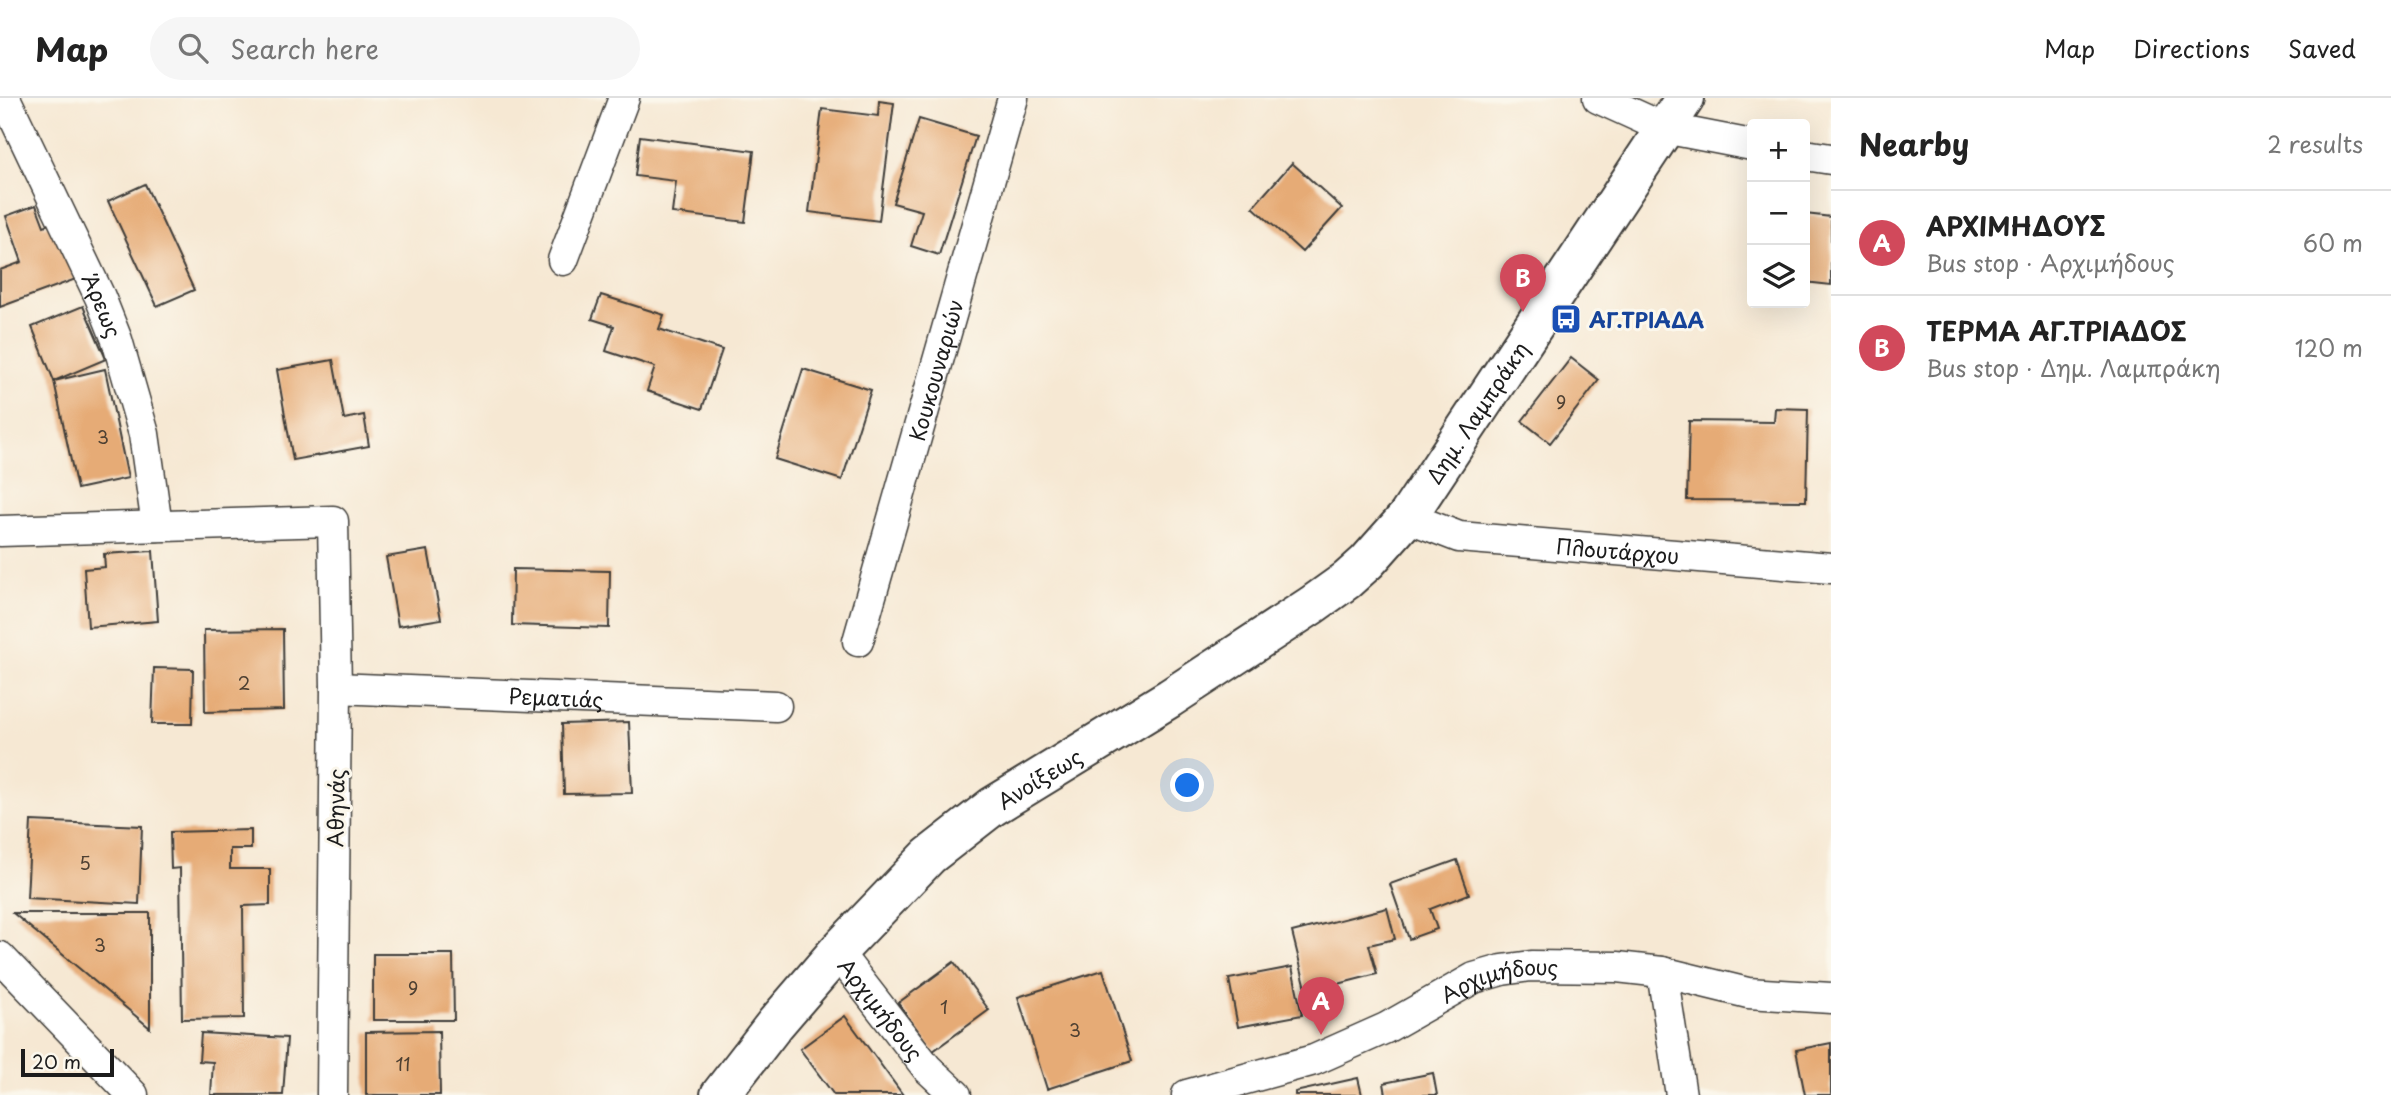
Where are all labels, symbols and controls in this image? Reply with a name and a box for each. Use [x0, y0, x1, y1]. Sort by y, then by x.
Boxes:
search box [150, 17, 640, 80]
text: Map [35, 23, 108, 73]
icon: search [174, 29, 212, 67]
text: Search here [230, 29, 379, 68]
text: Map [2044, 30, 2095, 66]
text: Directions [2133, 30, 2250, 66]
text: Saved [2288, 30, 2356, 66]
map controls [1747, 119, 1810, 308]
button: + [1747, 119, 1810, 182]
text: Nearby [1859, 121, 1969, 166]
text: 2 results [2267, 126, 2363, 161]
button: − [1747, 182, 1810, 245]
text: ΑΡΧΙΜΗΔΟΥΣ [1926, 206, 2106, 245]
text: A [1873, 225, 1891, 260]
text: 60 m [2303, 225, 2363, 260]
button: layers [1747, 245, 1810, 308]
text: Bus stop · Αρχιμήδους [1926, 245, 2175, 280]
pin: B [1500, 254, 1546, 312]
street label: Άρεως [75, 267, 130, 342]
street label: Κουκουναριών [900, 295, 971, 444]
bus stop icon: ΑΓ.ΤΡΙΑΔΑ [1549, 302, 1583, 336]
place label: ΑΓ.ΤΡΙΑΔΑ [1589, 303, 1705, 335]
text: ΤΕΡΜΑ ΑΓ.ΤΡΙΑΔΟΣ [1926, 311, 2187, 350]
text: B [1874, 330, 1890, 365]
text: 120 m [2295, 330, 2363, 365]
street label: Δημ. Λαμπράκη [1418, 335, 1535, 490]
text: Bus stop · Δημ. Λαμπράκη [1926, 350, 2221, 385]
house number: 9 [1556, 388, 1566, 415]
house number: 3 [97, 423, 109, 450]
street label: Πλουτάρχου [1555, 529, 1681, 571]
house number: 2 [238, 669, 250, 696]
street label: Ρεματιάς [508, 679, 604, 715]
street label: Ανοίξεως [991, 740, 1088, 816]
street label: Αθηνάς [318, 768, 352, 847]
your location [1170, 768, 1204, 802]
house number: 5 [79, 849, 91, 876]
house number: 3 [94, 931, 106, 958]
street label: Αρχιμήδους [1434, 950, 1558, 1010]
street label: Αρχιμήδους [831, 951, 931, 1067]
house number: 9 [408, 974, 418, 1001]
pin: A [1298, 977, 1344, 1035]
house number: 1 [940, 993, 948, 1020]
house number: 3 [1069, 1016, 1081, 1043]
scale bar [21, 1046, 114, 1078]
text: 20 m [32, 1047, 81, 1075]
house number: 11 [395, 1050, 411, 1077]

